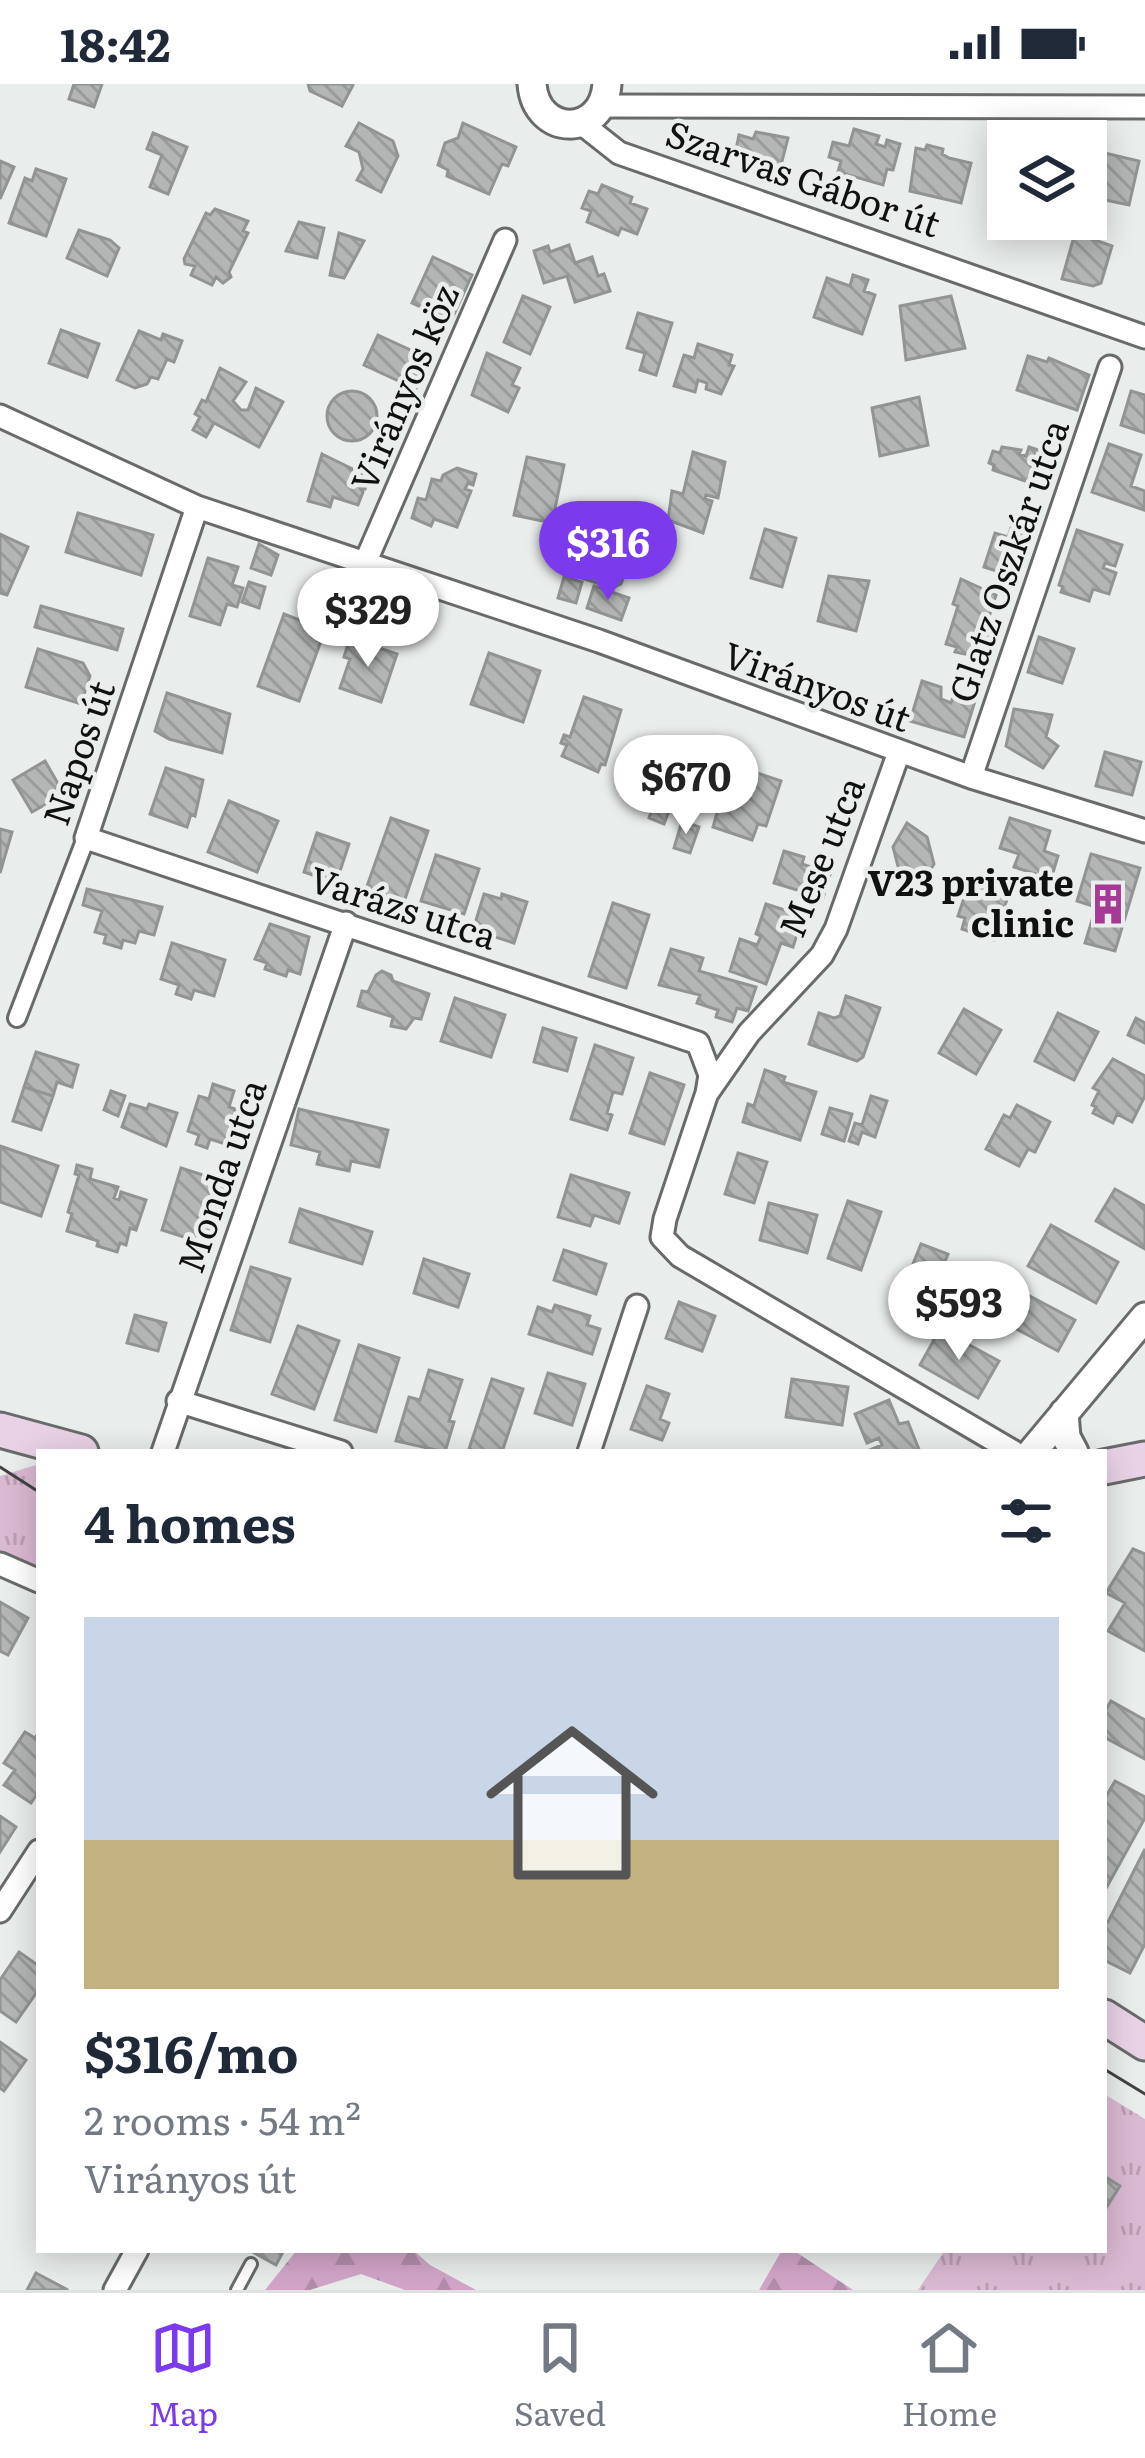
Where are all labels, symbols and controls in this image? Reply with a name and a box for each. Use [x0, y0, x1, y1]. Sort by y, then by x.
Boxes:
text: 18:42 [60, 9, 170, 76]
street label: Szarvas Gábor út [660, 105, 948, 249]
map controls [987, 120, 1107, 240]
button: layers [987, 120, 1107, 240]
street label: Virányos köz [335, 275, 470, 499]
street label: Glatz Oszkár utca [933, 411, 1080, 709]
pin: $316 [537, 501, 679, 603]
text: $316 [566, 511, 650, 569]
pin: $329 [297, 568, 439, 670]
text: $329 [324, 578, 412, 636]
street label: Virányos út [717, 626, 920, 743]
street label: Napos út [27, 672, 126, 832]
pin: $670 [615, 735, 757, 837]
text: $670 [641, 745, 732, 803]
street label: Mese utca [763, 767, 876, 944]
street label: Varázs utca [303, 850, 505, 961]
place label: V23 private clinic [867, 854, 1074, 948]
building icon: V23 private clinic [1085, 881, 1131, 927]
street label: Monda utca [162, 1071, 278, 1279]
pin: $593 [888, 1261, 1030, 1363]
text: $593 [915, 1271, 1003, 1329]
text: 4 homes [84, 1483, 296, 1559]
icon: filters [993, 1488, 1059, 1554]
icon: home [464, 1695, 680, 1911]
text: $316/mo [84, 2013, 299, 2089]
text: 2 rooms · 54 m² [84, 2089, 361, 2147]
text: Virányos út [84, 2147, 297, 2205]
tab: Map [148, 2315, 218, 2436]
tab: Saved [514, 2315, 606, 2436]
tab: Home [902, 2315, 997, 2436]

